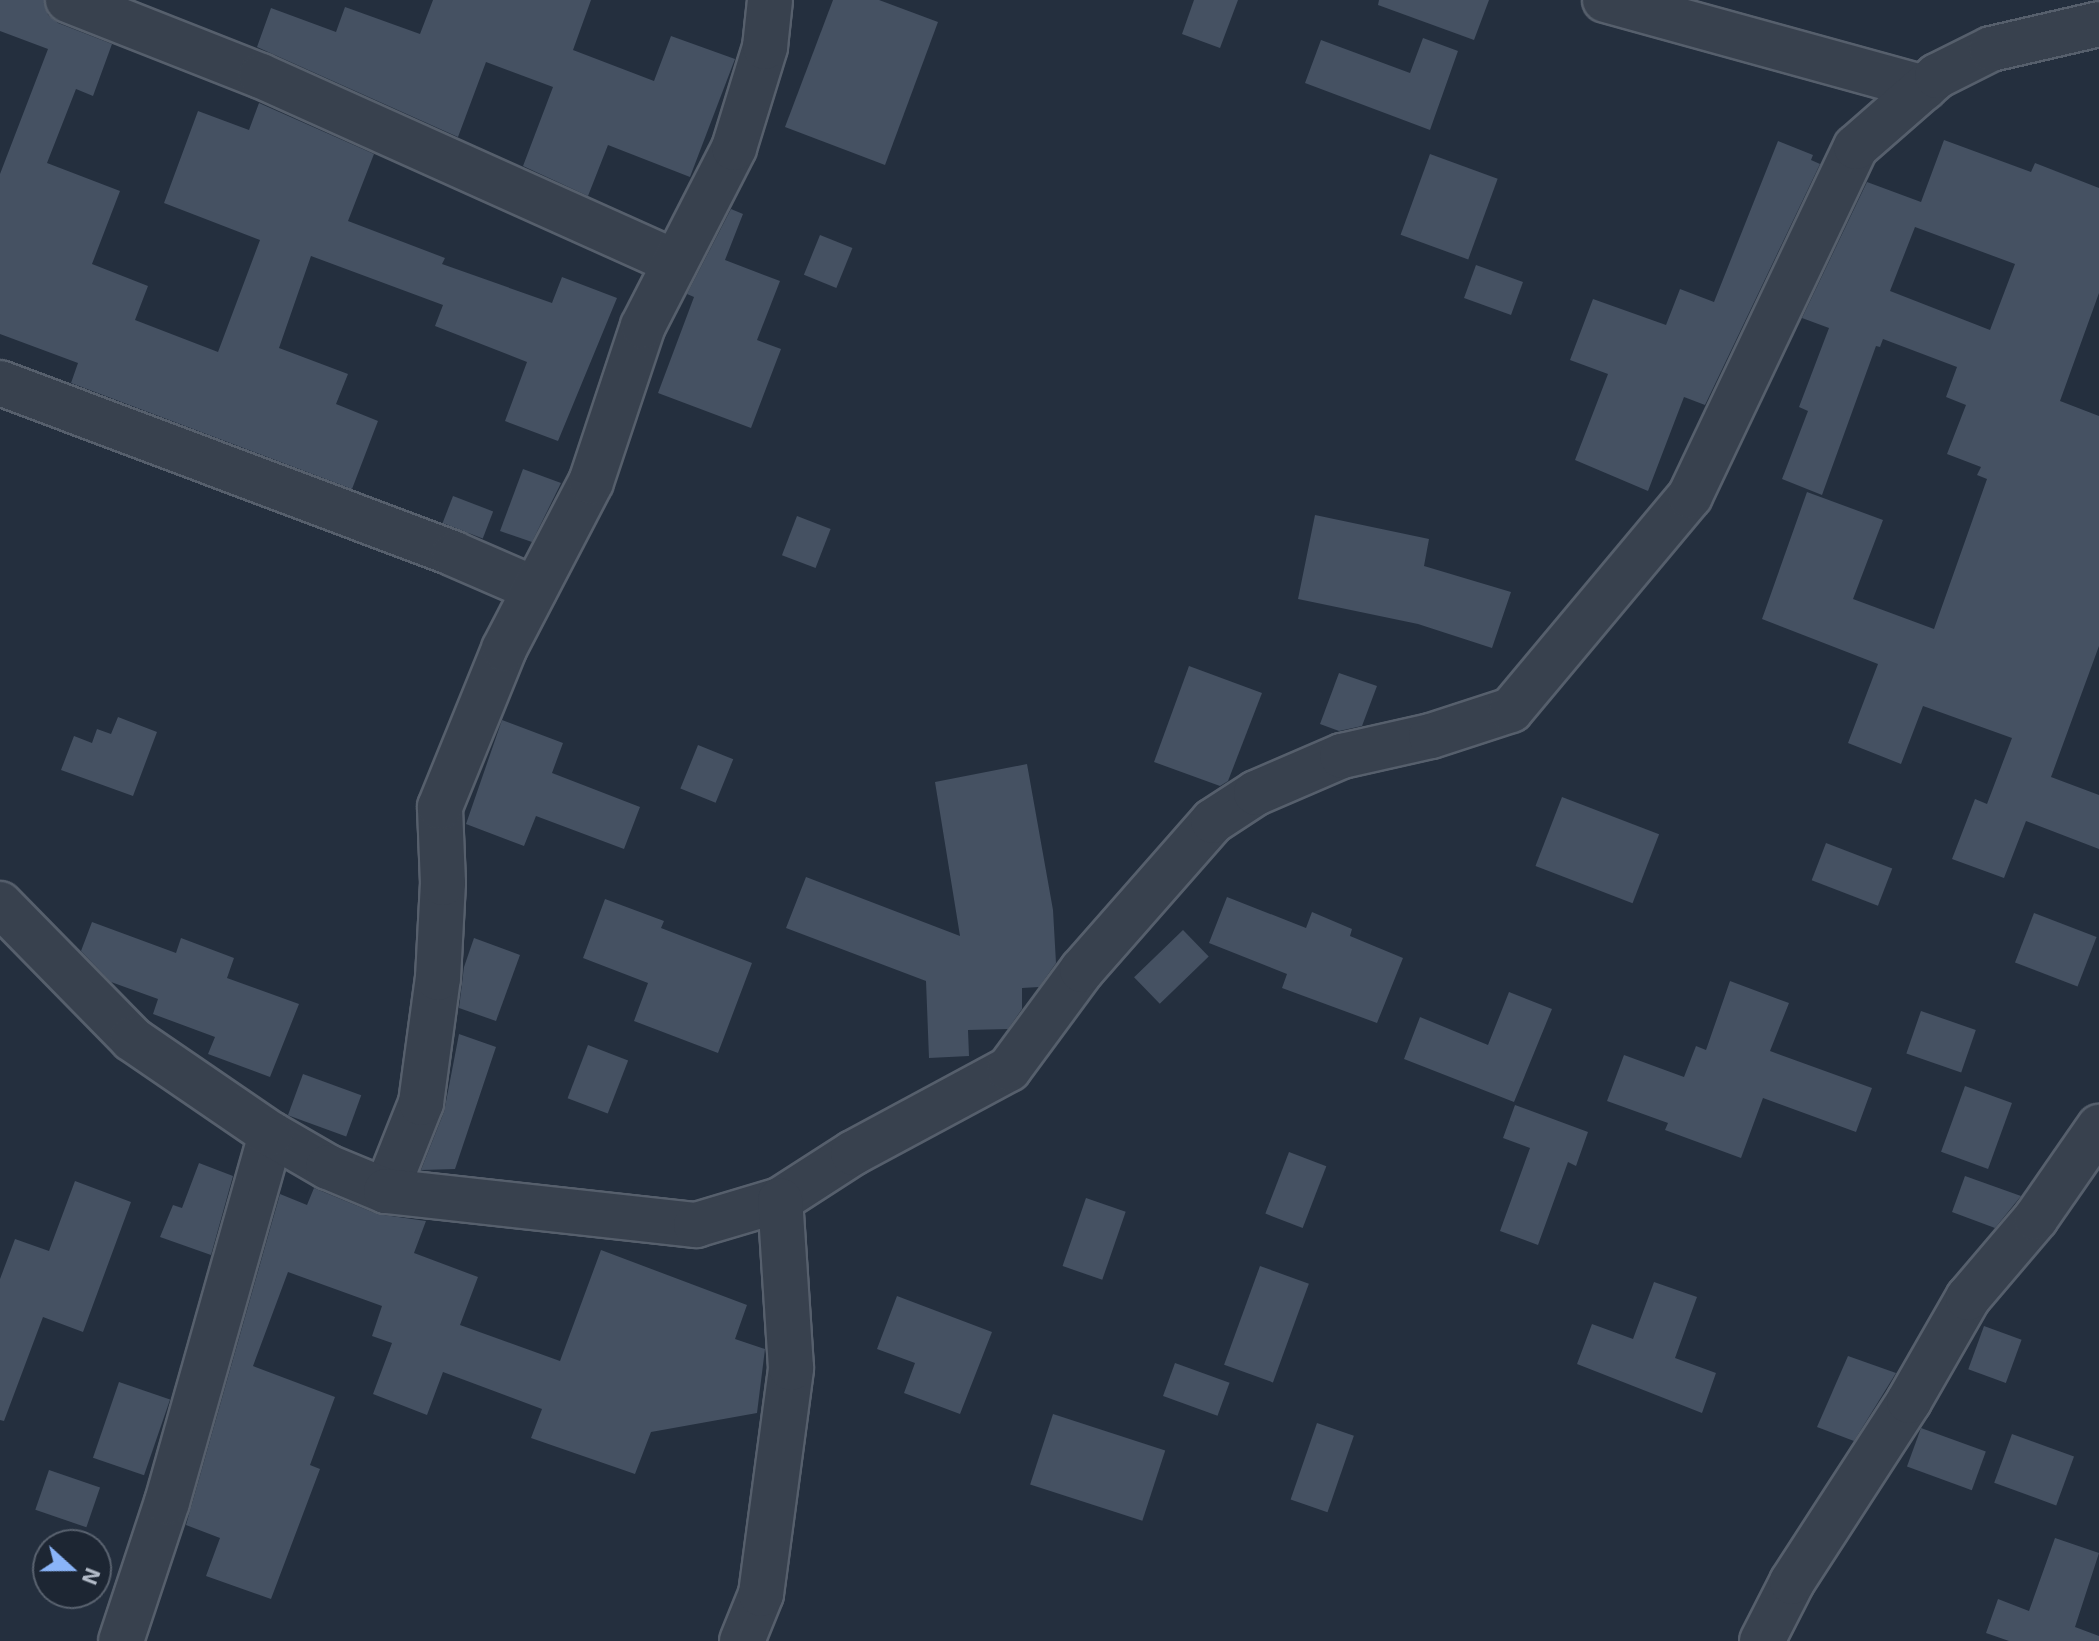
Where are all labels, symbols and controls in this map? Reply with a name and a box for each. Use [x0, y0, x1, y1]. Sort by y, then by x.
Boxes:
north arrow [32, 1529, 112, 1609]
text: N [78, 1565, 108, 1589]

